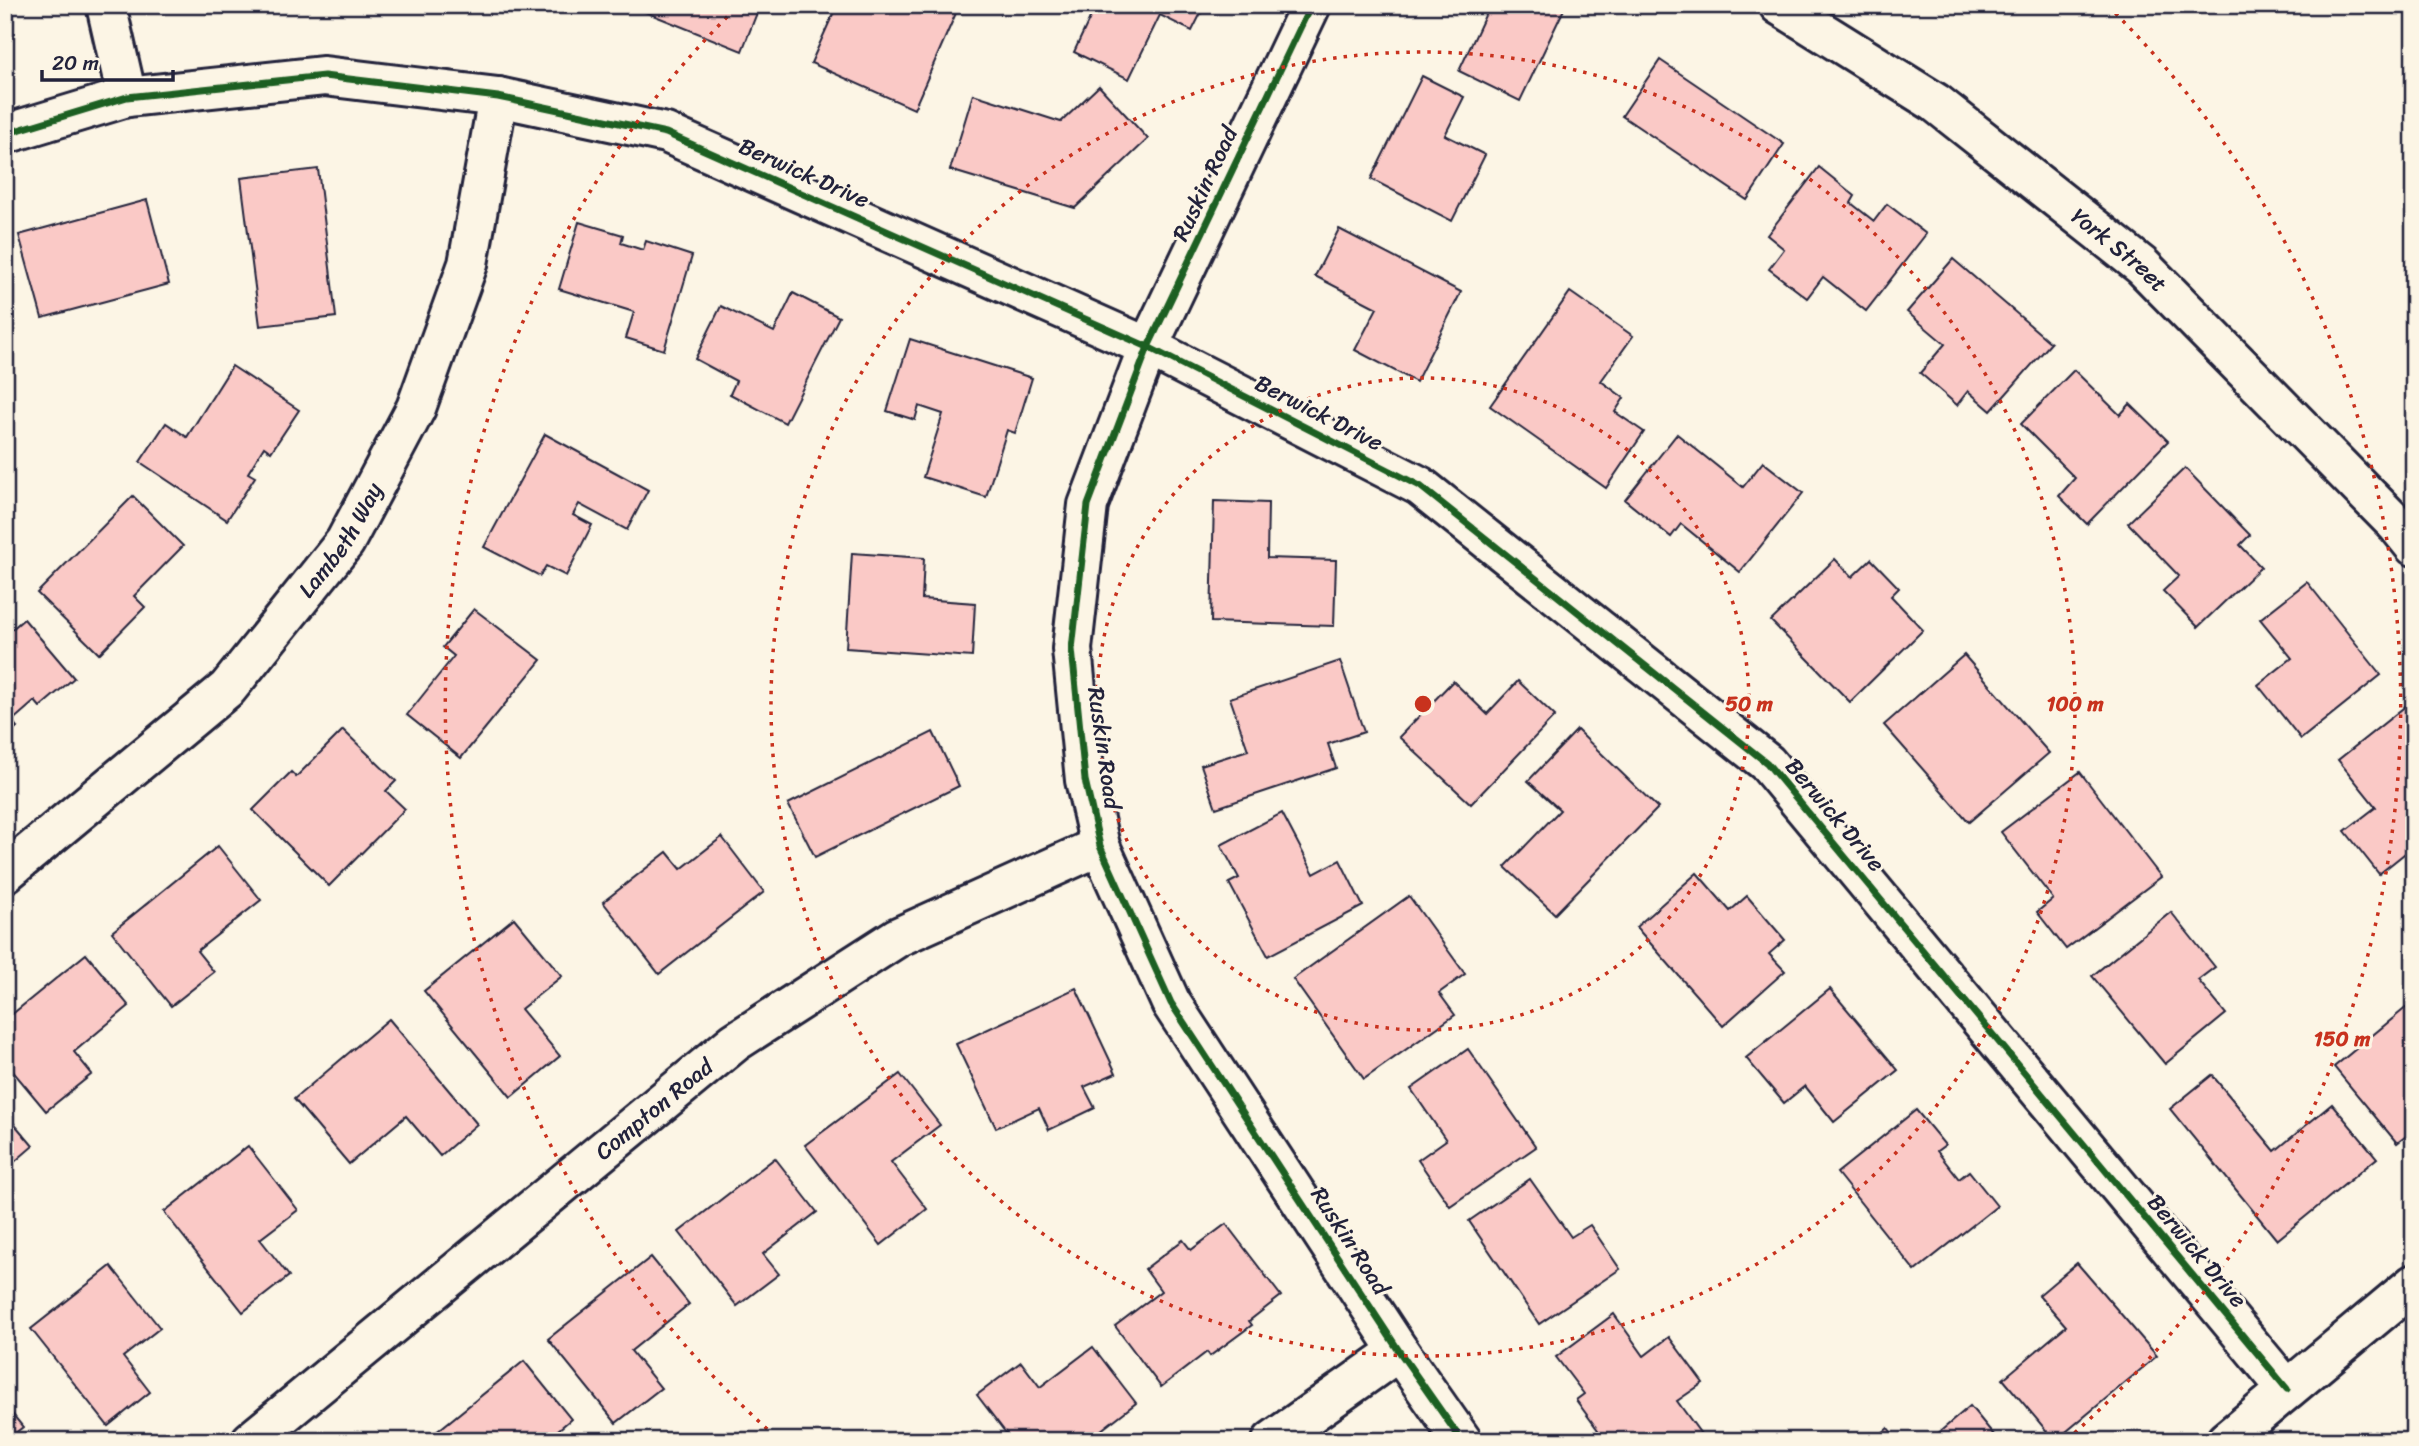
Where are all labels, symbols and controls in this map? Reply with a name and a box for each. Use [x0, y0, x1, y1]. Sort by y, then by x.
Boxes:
scale bar [42, 38, 173, 82]
text: 20 m [52, 44, 99, 82]
street label: Ruskin Road [1160, 118, 1250, 248]
street label: Berwick Drive [732, 126, 876, 220]
street label: York Street [2062, 197, 2178, 302]
street label: Berwick Drive [1247, 363, 1391, 463]
street label: Lambeth Way [287, 475, 394, 607]
street label: Ruskin Road [1075, 684, 1133, 814]
text: 50 m [1725, 685, 1774, 723]
text: 100 m [2046, 685, 2104, 723]
centre of rings [1411, 692, 1435, 716]
street label: Berwick Drive [1774, 748, 1896, 882]
text: 150 m [2314, 1020, 2371, 1058]
street label: Compton Road [585, 1046, 724, 1171]
street label: Ruskin Road [1299, 1178, 1402, 1305]
street label: Berwick Drive [2136, 1184, 2258, 1318]

